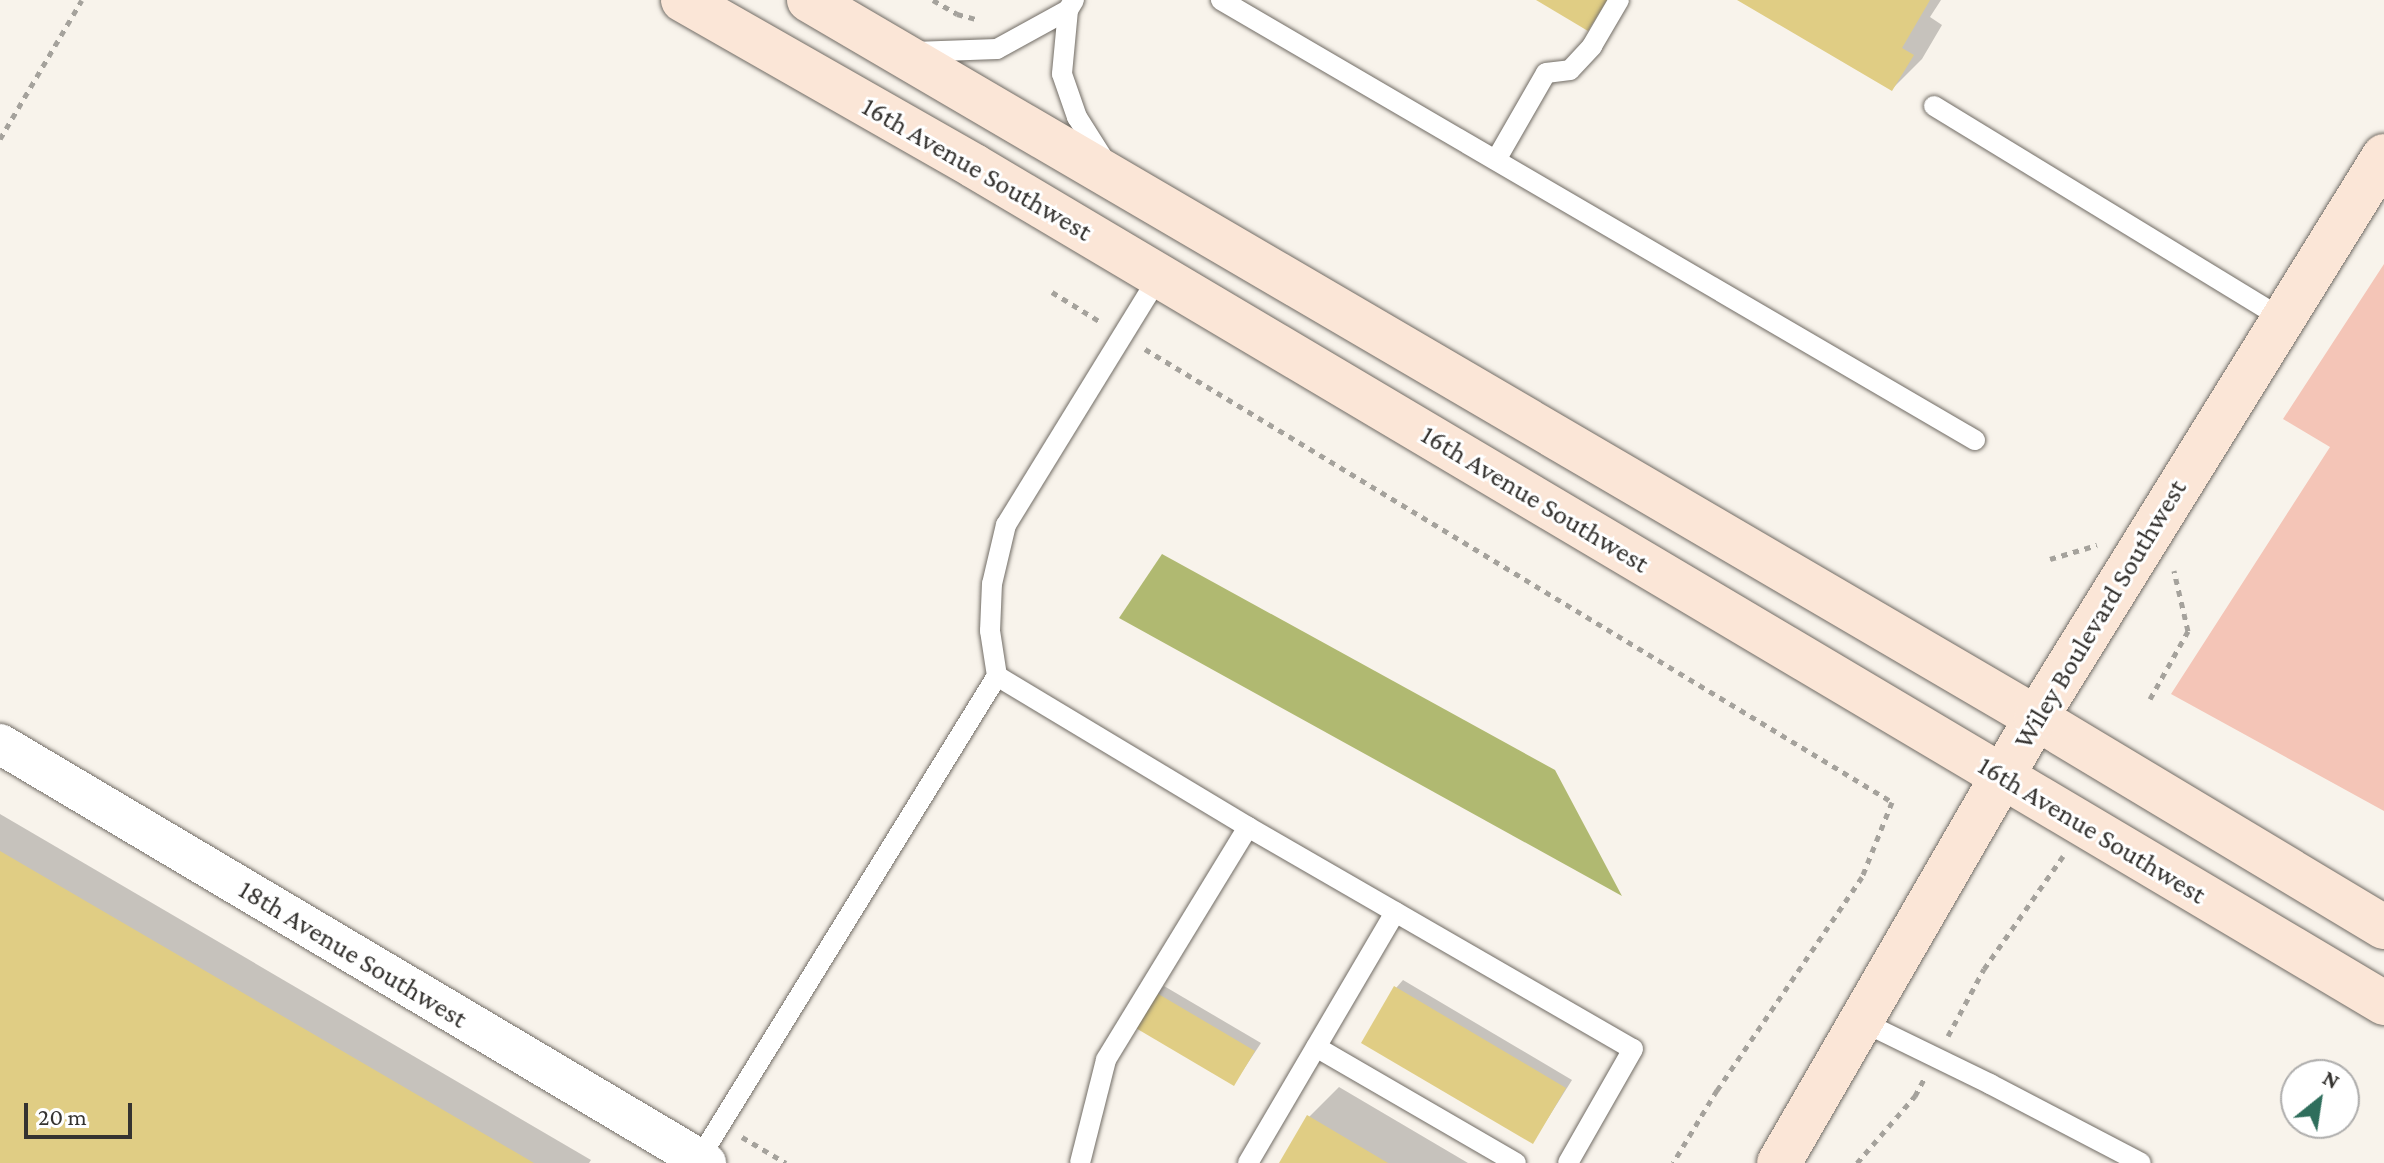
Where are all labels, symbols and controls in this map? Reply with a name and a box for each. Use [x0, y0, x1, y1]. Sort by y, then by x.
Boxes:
street label: 16th Avenue Southwest [856, 90, 1098, 248]
street label: 16th Avenue Southwest [1415, 418, 1655, 580]
street label: Wiley Boulevard Southwest [2006, 473, 2194, 755]
street label: 16th Avenue Southwest [1972, 749, 2212, 911]
street label: 18th Avenue Southwest [233, 873, 473, 1035]
north arrow [2280, 1059, 2360, 1139]
text: N [2319, 1065, 2344, 1094]
scale bar [28, 1087, 136, 1137]
text: 20 m [38, 1103, 87, 1130]

